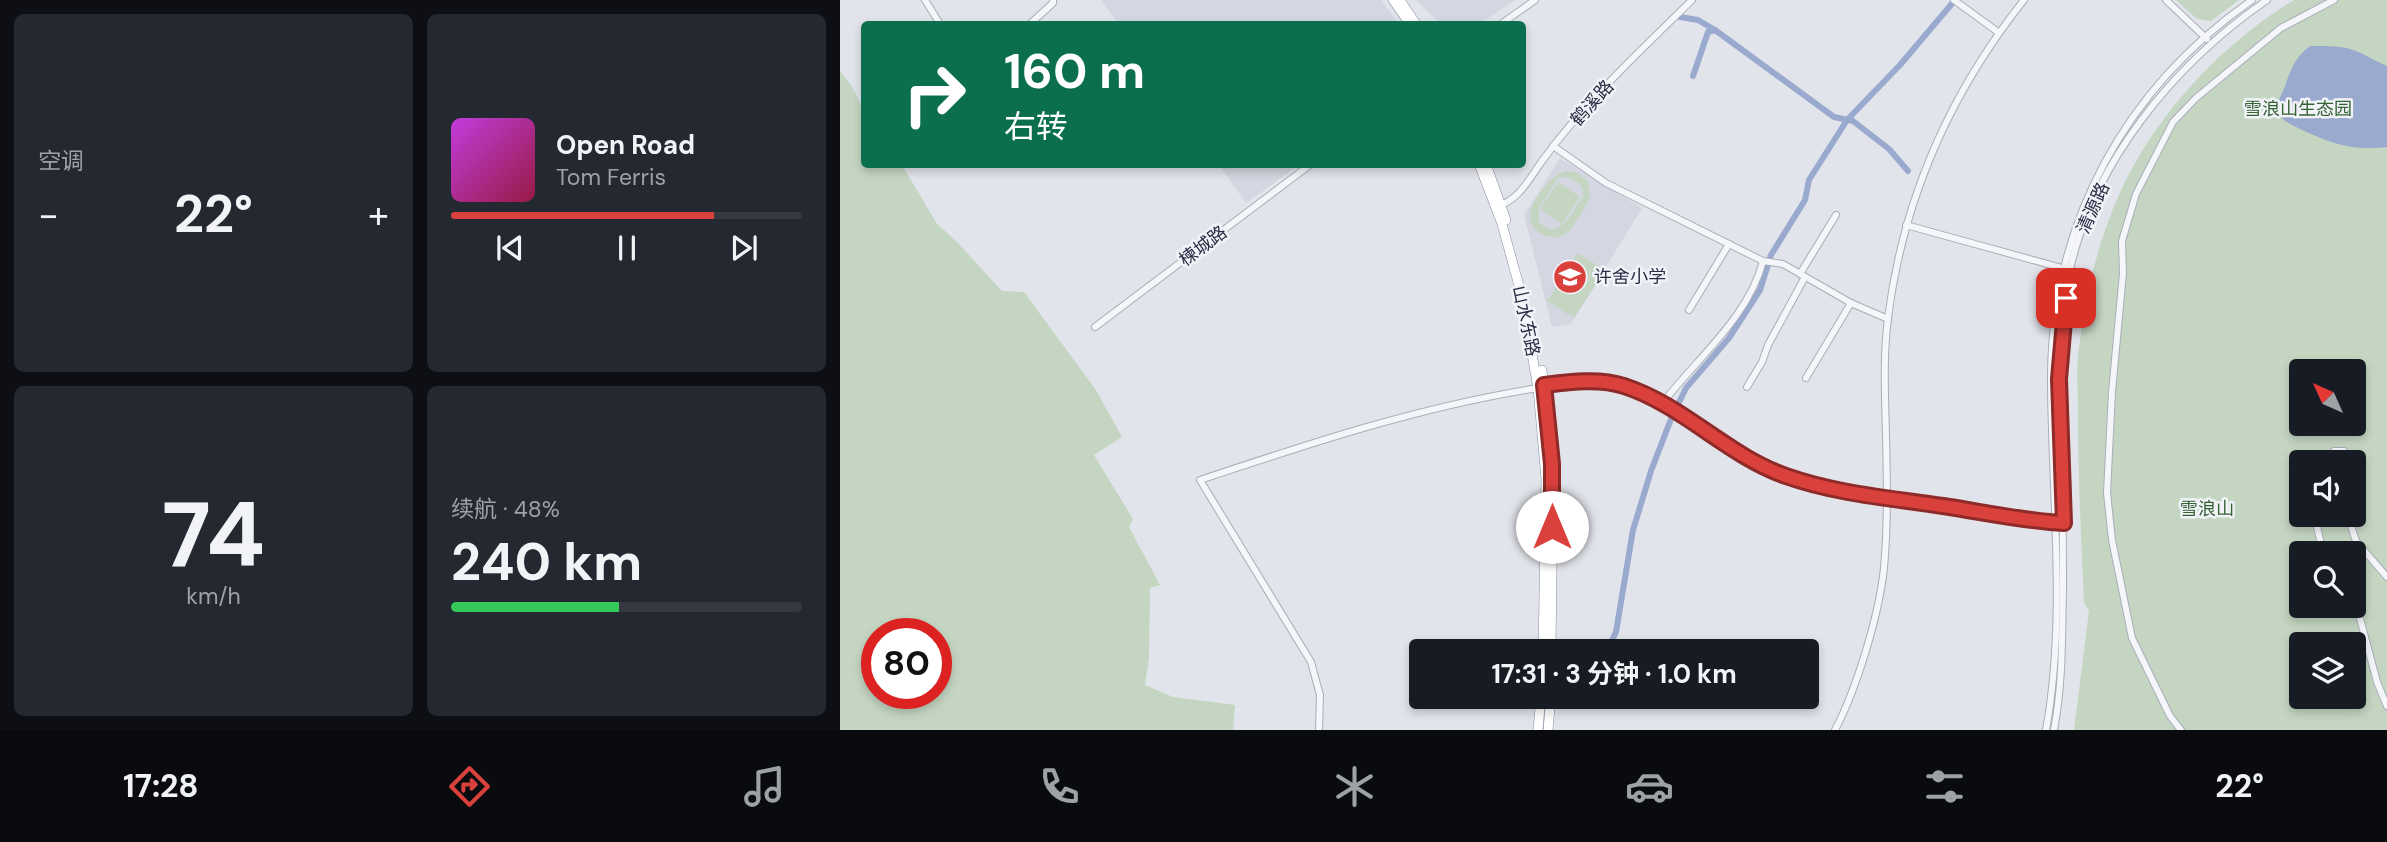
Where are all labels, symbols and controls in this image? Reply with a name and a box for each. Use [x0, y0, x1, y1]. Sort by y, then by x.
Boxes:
text: 160 m [1004, 39, 1145, 103]
icon: right [889, 49, 980, 140]
street label: 鹤溪路 [1565, 75, 1619, 131]
park label: 雪浪山生态园 [2244, 97, 2352, 121]
text: 右转 [1004, 106, 1068, 148]
text: Open Road [556, 128, 695, 162]
text: 空调 [38, 146, 84, 176]
text: Tom Ferris [556, 162, 666, 192]
street label: 清源路 [2071, 178, 2115, 238]
text: 22° [174, 180, 253, 248]
text: − [38, 190, 59, 240]
text: + [368, 190, 389, 240]
street label: 楝城路 [1174, 220, 1232, 272]
icon: previous [491, 229, 529, 267]
icon: pause [608, 229, 646, 267]
icon: next [725, 229, 763, 267]
school or university icon: 许舍小学 [1551, 258, 1589, 296]
place label: 许舍小学 [1594, 265, 1666, 289]
pin [2036, 268, 2096, 328]
icon: arrive [2047, 279, 2085, 317]
street label: 山水东路 [1507, 283, 1545, 359]
north arrow [2289, 359, 2366, 436]
map controls [2289, 359, 2366, 709]
button: sound [2289, 450, 2366, 527]
text: 74 [162, 476, 265, 594]
position arrow [1515, 490, 1589, 564]
text: 续航 · 48% [451, 494, 560, 524]
park label: 雪浪山 [2180, 497, 2234, 521]
text: 240 km [451, 528, 642, 596]
button: search [2289, 541, 2366, 618]
text: km/h [186, 581, 241, 611]
speed limit sign: 80 [861, 618, 952, 709]
button: layers [2289, 632, 2366, 709]
text: 17:31 · 3 分钟 · 1.0 km [1491, 657, 1737, 691]
icon: directions [445, 762, 494, 811]
icon: music [740, 762, 789, 811]
icon: phone [1035, 762, 1084, 811]
icon: climate [1330, 762, 1379, 811]
icon: car [1625, 762, 1674, 811]
icon: filters [1920, 762, 1969, 811]
text: 17:28 [123, 765, 199, 807]
text: 22° [2215, 765, 2264, 807]

